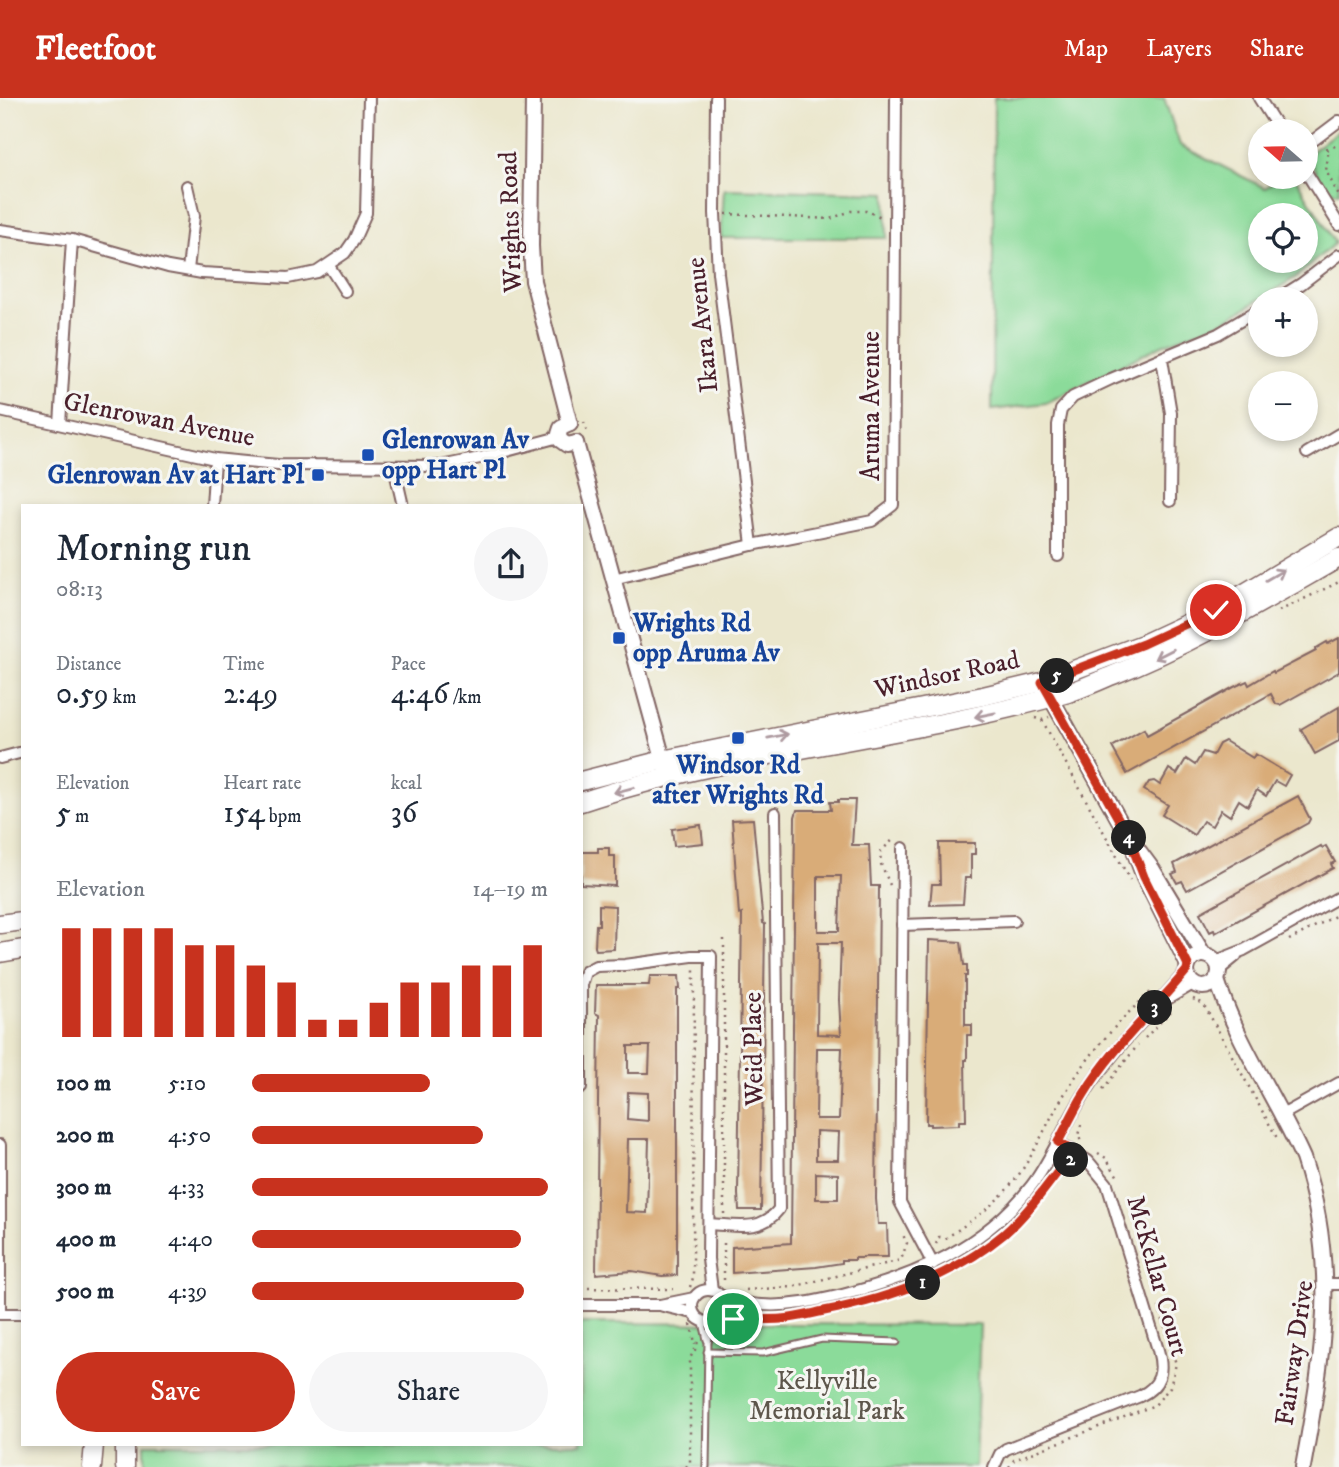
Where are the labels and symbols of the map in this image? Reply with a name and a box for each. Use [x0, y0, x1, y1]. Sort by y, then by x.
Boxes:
north arrow [1248, 119, 1318, 189]
street label: Wrights Road [492, 151, 530, 294]
street label: Ikara Avenue [679, 256, 727, 394]
street label: Aruma Avenue [855, 331, 888, 481]
street label: Glenrowan Avenue [60, 385, 258, 455]
place label: Glenrowan Av opp Hart Pl [382, 424, 529, 487]
marker: Glenrowan Av opp Hart Pl [360, 447, 376, 463]
place label: Glenrowan Av at Hart Pl [47, 459, 305, 492]
marker: Glenrowan Av at Hart Pl [310, 467, 326, 483]
one-way arrow [1265, 568, 1285, 582]
pin [1186, 580, 1246, 640]
place label: Wrights Rd opp Aruma Av [632, 607, 780, 670]
marker: Wrights Rd opp Aruma Av [611, 630, 627, 646]
street label: Windsor Road [871, 644, 1022, 707]
one-way arrow [1154, 647, 1175, 661]
pin: 5 [1040, 658, 1074, 694]
one-way arrow [974, 708, 997, 722]
one-way arrow [766, 728, 789, 742]
marker: Windsor Rd after Wrights Rd [730, 730, 746, 746]
place label: Windsor Rd after Wrights Rd [652, 749, 825, 812]
one-way arrow [613, 784, 636, 797]
pin: 4 [1112, 820, 1146, 856]
pin: 3 [1138, 990, 1172, 1026]
street label: Weid Place [737, 992, 772, 1107]
pin: 2 [1054, 1142, 1088, 1178]
street label: McKellar Court [1118, 1192, 1196, 1360]
pin: 1 [906, 1266, 940, 1300]
street label: Fairway Drive [1268, 1278, 1322, 1428]
pin [703, 1289, 763, 1349]
park label: Kellyville Memorial Park [749, 1365, 905, 1428]

